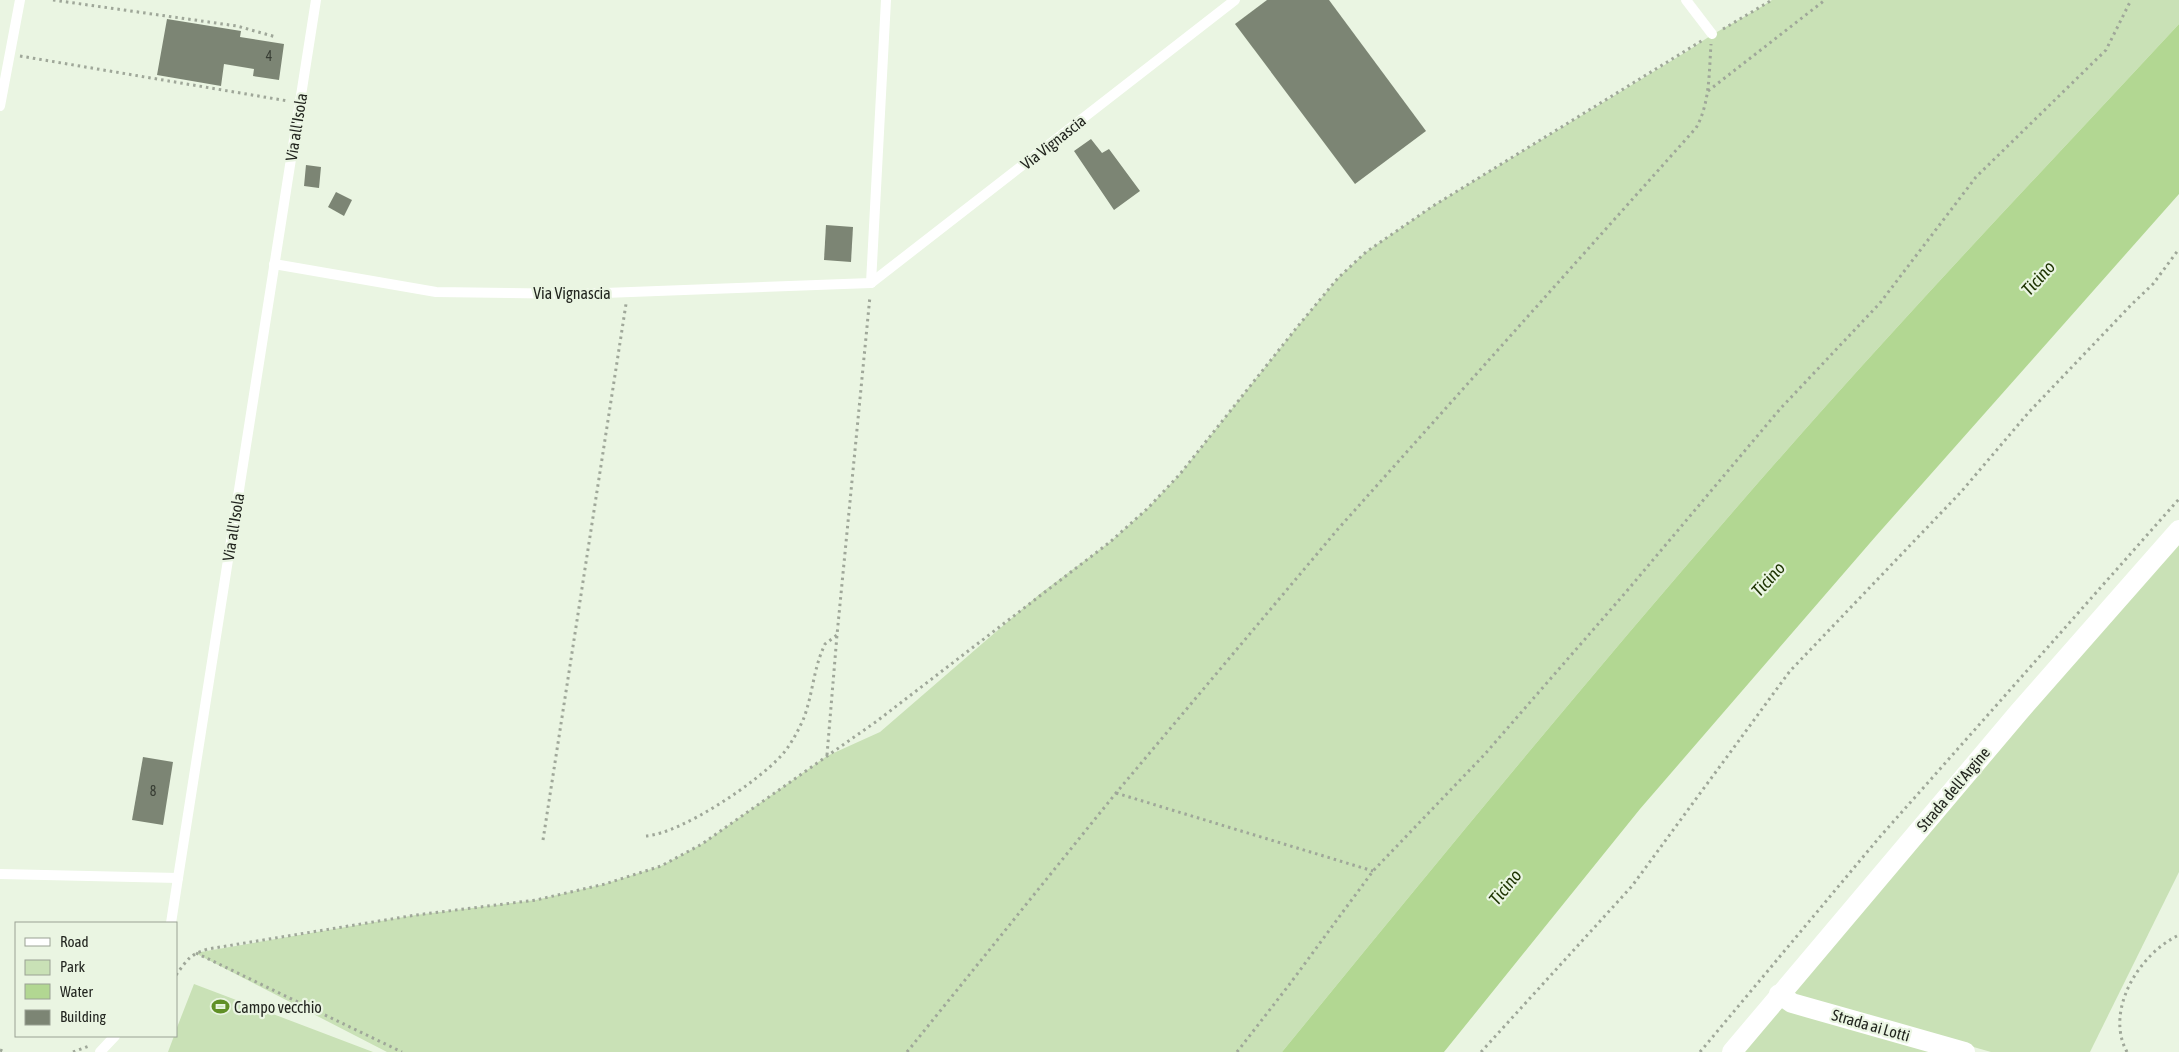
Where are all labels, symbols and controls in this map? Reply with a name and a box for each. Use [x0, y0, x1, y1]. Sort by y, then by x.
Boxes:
house number: 4 [266, 48, 273, 64]
street label: Via all'Isola [282, 92, 310, 162]
street label: Via Vignascia [1017, 111, 1090, 174]
water label: Ticino [2017, 256, 2059, 300]
street label: Via Vignascia [533, 284, 611, 303]
street label: Via all'Isola [219, 492, 247, 562]
water label: Ticino [1747, 557, 1789, 601]
street label: Strada dell'Argine [1913, 743, 1994, 835]
house number: 8 [150, 783, 157, 799]
water label: Ticino [1484, 865, 1526, 909]
legend [15, 922, 178, 1037]
text: Road [60, 933, 89, 950]
text: Park [60, 958, 85, 975]
text: Water [60, 983, 93, 1000]
sports icon: Campo vecchio [210, 997, 230, 1017]
place label: Campo vecchio [234, 998, 322, 1017]
street label: Strada ai Lotti [1830, 1005, 1912, 1045]
text: Building [60, 1008, 106, 1025]

